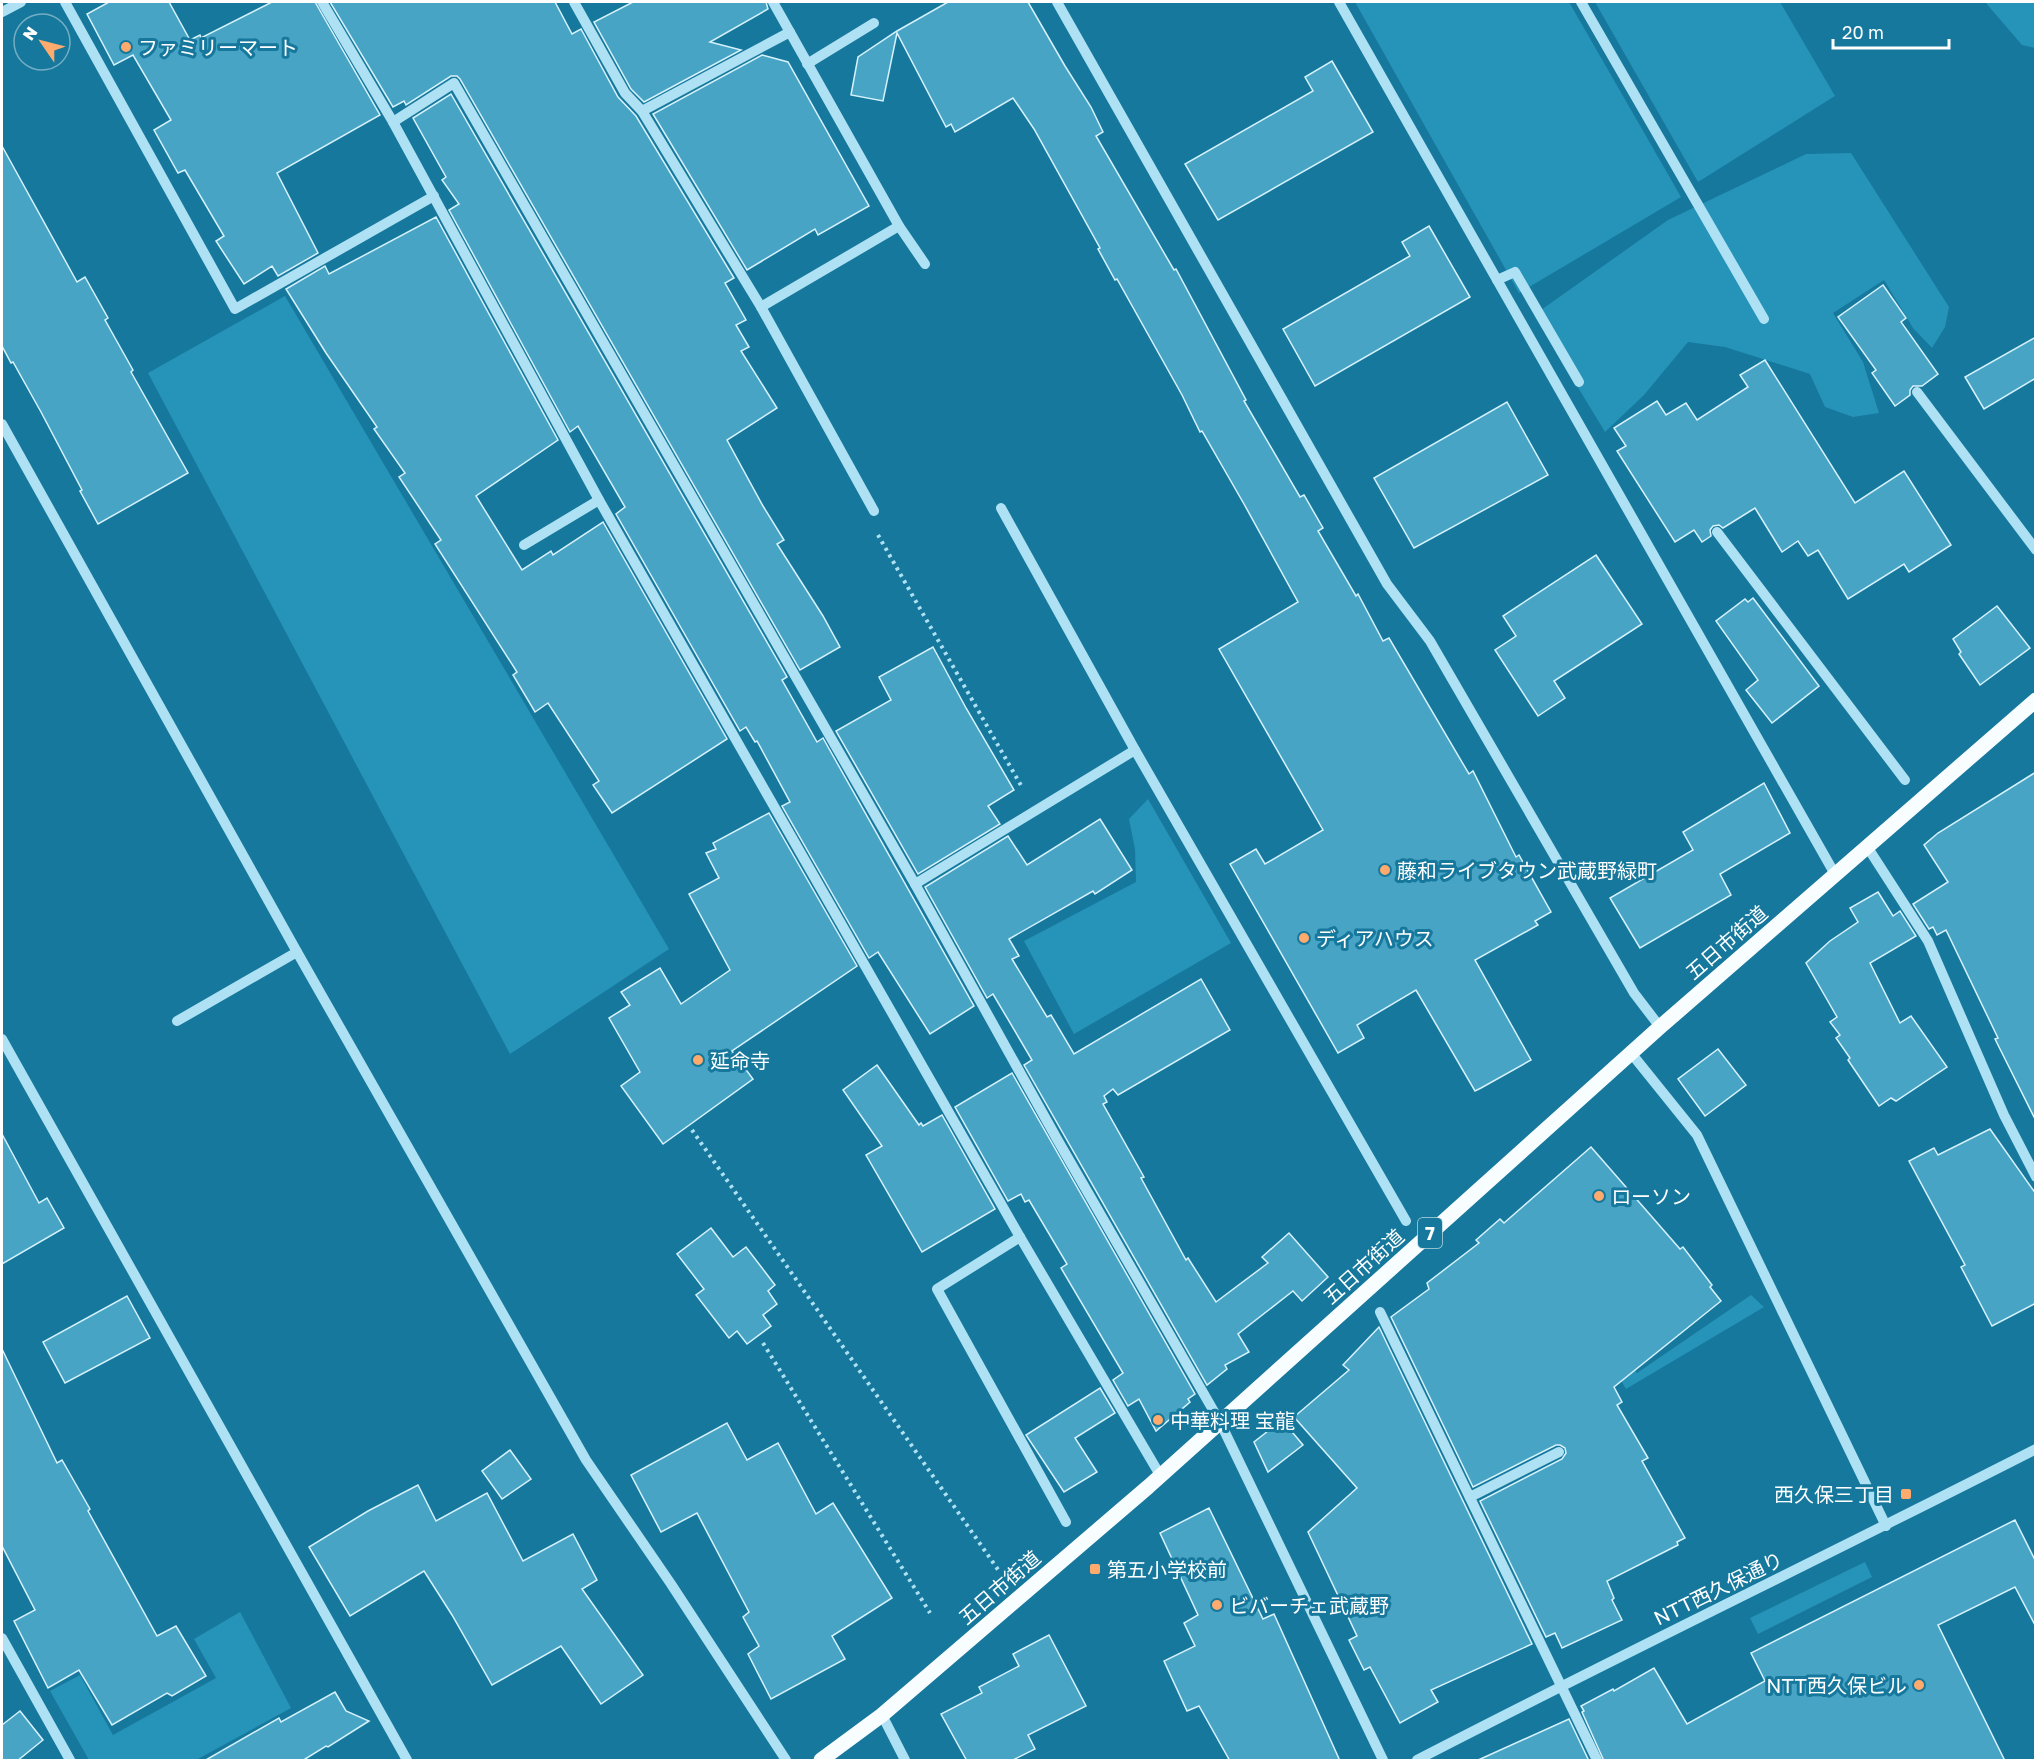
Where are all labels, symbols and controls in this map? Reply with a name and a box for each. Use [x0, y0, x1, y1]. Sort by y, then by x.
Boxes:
north arrow [12, 12, 72, 72]
scale bar [1833, 12, 1948, 50]
text: 20 m [1842, 21, 1884, 43]
text: N [18, 23, 41, 44]
place label: ファミリーマート [138, 35, 298, 59]
marker: ファミリーマート [119, 40, 133, 54]
place label: 藤和ライブタウン武蔵野緑町 [1397, 858, 1657, 882]
marker: 藤和ライブタウン武蔵野緑町 [1378, 863, 1392, 877]
street label: 五日市街道 [1680, 900, 1772, 984]
place label: ディアハウス [1316, 926, 1434, 950]
marker: ディアハウス [1297, 931, 1311, 945]
place label: 延命寺 [710, 1048, 770, 1072]
marker: 延命寺 [691, 1053, 705, 1067]
place label: ローソン [1611, 1184, 1691, 1208]
marker: ローソン [1592, 1189, 1606, 1203]
road number: 7 [1418, 1218, 1442, 1248]
street label: 五日市街道 [1318, 1224, 1408, 1308]
place label: 中華料理 宝龍 [1170, 1408, 1295, 1432]
marker: 中華料理 宝龍 [1151, 1413, 1165, 1427]
place label: 西久保三丁目 [1774, 1482, 1894, 1506]
marker: 西久保三丁目 [1899, 1487, 1913, 1501]
street label: 五日市街道 [953, 1545, 1045, 1629]
street label: NTT西久保通り [1649, 1546, 1787, 1630]
place label: 第五小学校前 [1107, 1557, 1227, 1581]
marker: 第五小学校前 [1088, 1562, 1102, 1576]
place label: ビバーチェ武蔵野 [1229, 1593, 1389, 1617]
marker: ビバーチェ武蔵野 [1210, 1598, 1224, 1612]
place label: NTT西久保ビル [1766, 1673, 1907, 1697]
marker: NTT西久保ビル [1912, 1678, 1926, 1692]

